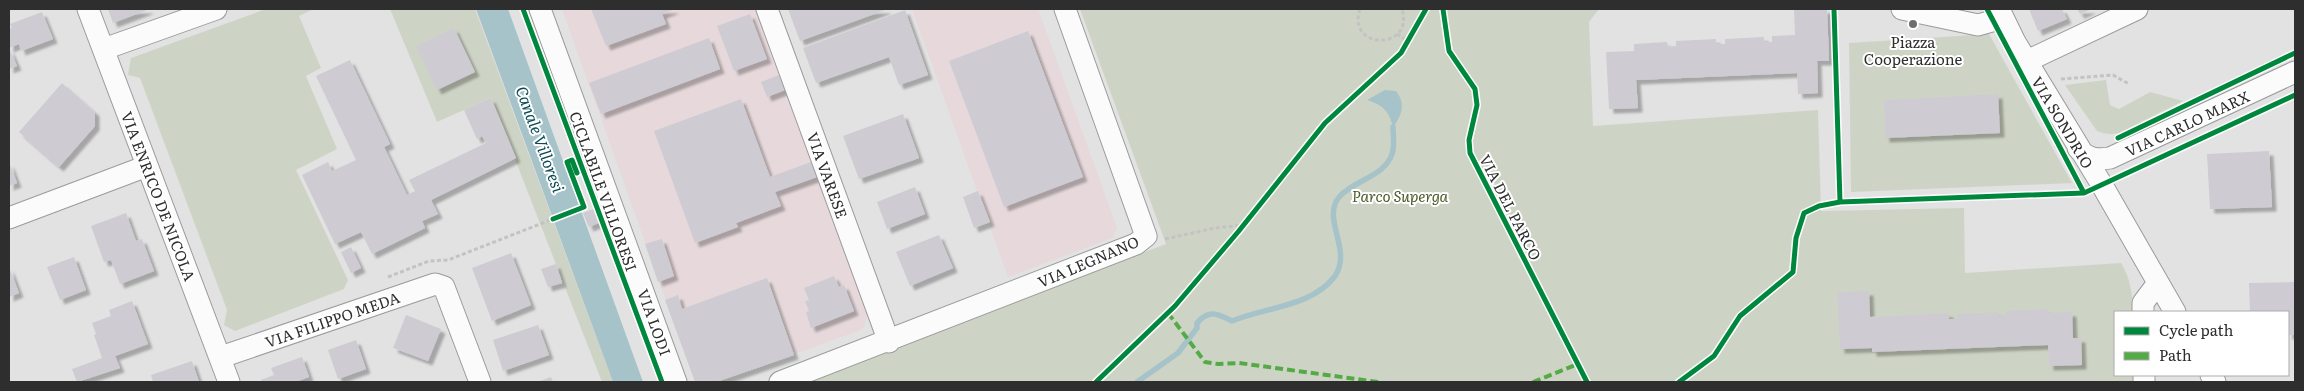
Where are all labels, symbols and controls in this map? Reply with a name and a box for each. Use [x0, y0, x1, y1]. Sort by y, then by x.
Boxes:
marker: Piazza Cooperazione [1907, 18, 1919, 30]
place label: Piazza Cooperazione [1864, 30, 1962, 70]
street label: VIA SONDRIO [2026, 71, 2100, 173]
water label: Canale Villoresi [511, 82, 571, 196]
street label: VIA CARLO MARX [2121, 84, 2253, 162]
street label: VIA ENRICO DE NICOLA [116, 108, 202, 284]
street label: CICLABILE VILLORESI [564, 108, 644, 274]
street label: VIA VARESE [802, 129, 854, 221]
street label: VIA DEL PARCO [1474, 150, 1548, 264]
park label: Parco Superga [1352, 184, 1449, 207]
street label: VIA LEGNANO [1034, 229, 1142, 293]
street label: VIA FILIPPO MEDA [262, 285, 402, 353]
street label: VIA LODI [632, 285, 678, 359]
legend [2114, 311, 2289, 376]
text: Cycle path [2159, 318, 2234, 341]
text: Path [2159, 343, 2192, 366]

